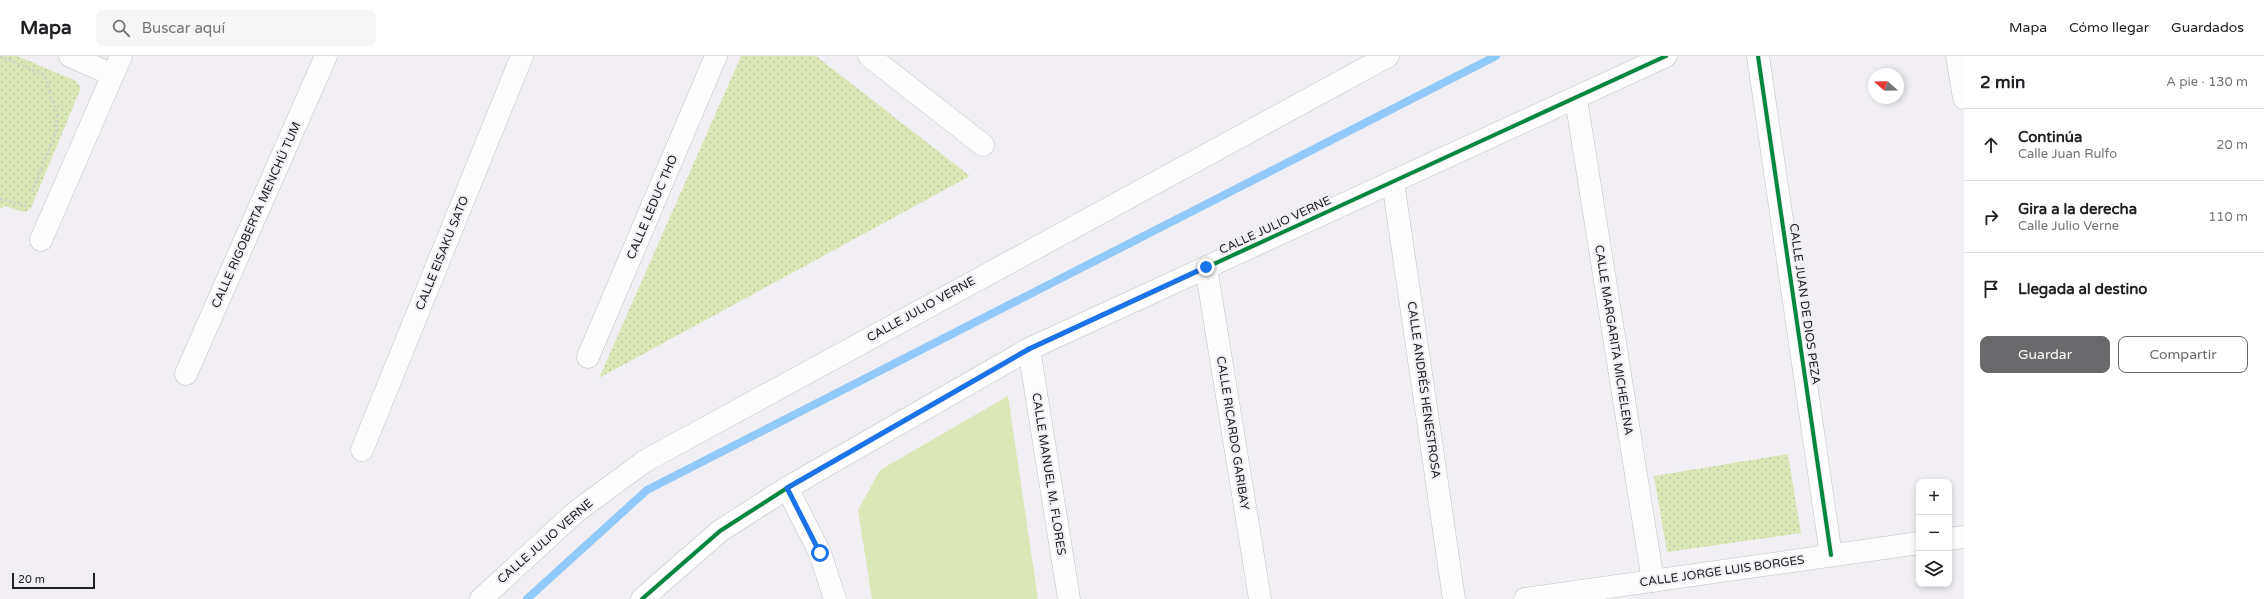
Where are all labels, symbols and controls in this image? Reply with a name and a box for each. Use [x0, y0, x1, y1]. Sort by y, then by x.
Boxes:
search box [96, 10, 376, 46]
text: Mapa [20, 17, 72, 39]
icon: search [110, 17, 132, 39]
text: Buscar aquí [142, 19, 225, 37]
text: Mapa [2009, 19, 2047, 36]
text: Cómo llegar [2069, 19, 2149, 36]
text: Guardados [2171, 19, 2244, 36]
north arrow [1868, 68, 1904, 104]
text: 2 min [1980, 72, 2025, 93]
text: A pie · 130 m [2166, 74, 2248, 90]
street label: CALLE RIGOBERTA MENCHÚ TUM [208, 120, 304, 310]
text: Continúa [2018, 128, 2082, 146]
icon: ahead [1980, 134, 2002, 156]
text: 20 m [2216, 137, 2248, 153]
text: Calle Juan Rulfo [2018, 146, 2117, 162]
street label: CALLE LEDUC THO [624, 152, 680, 261]
street label: CALLE JULIO VERNE [1217, 193, 1333, 257]
street label: CALLE EISAKU SATO [413, 194, 471, 312]
text: Gira a la derecha [2018, 200, 2137, 218]
icon: right [1980, 206, 2002, 228]
text: 110 m [2208, 209, 2248, 225]
text: Calle Julio Verne [2018, 218, 2119, 234]
street label: CALLE JUAN DE DIOS PEZA [1787, 222, 1823, 386]
street label: CALLE MARGARITA MICHELENA [1592, 244, 1636, 436]
route end [1197, 258, 1215, 276]
street label: CALLE JULIO VERNE [864, 273, 978, 345]
icon: arrive [1980, 278, 2002, 300]
text: Llegada al destino [2018, 280, 2147, 298]
street label: CALLE ANDRÉS HENESTROSA [1405, 300, 1443, 480]
button: Guardar [1980, 336, 2110, 373]
button: Compartir [2118, 336, 2248, 373]
street label: CALLE RICARDO GARIBAY [1214, 355, 1252, 511]
street label: CALLE MANUEL M. FLORES [1029, 392, 1069, 556]
map controls [1916, 479, 1952, 587]
button: + [1916, 479, 1952, 515]
street label: CALLE JULIO VERNE [495, 496, 596, 586]
button: − [1916, 515, 1952, 551]
route start [811, 544, 829, 562]
button: layers [1916, 551, 1952, 587]
street label: CALLE JORGE LUIS BORGES [1639, 553, 1805, 589]
scale bar [12, 571, 95, 590]
text: 20 m [18, 573, 45, 586]

